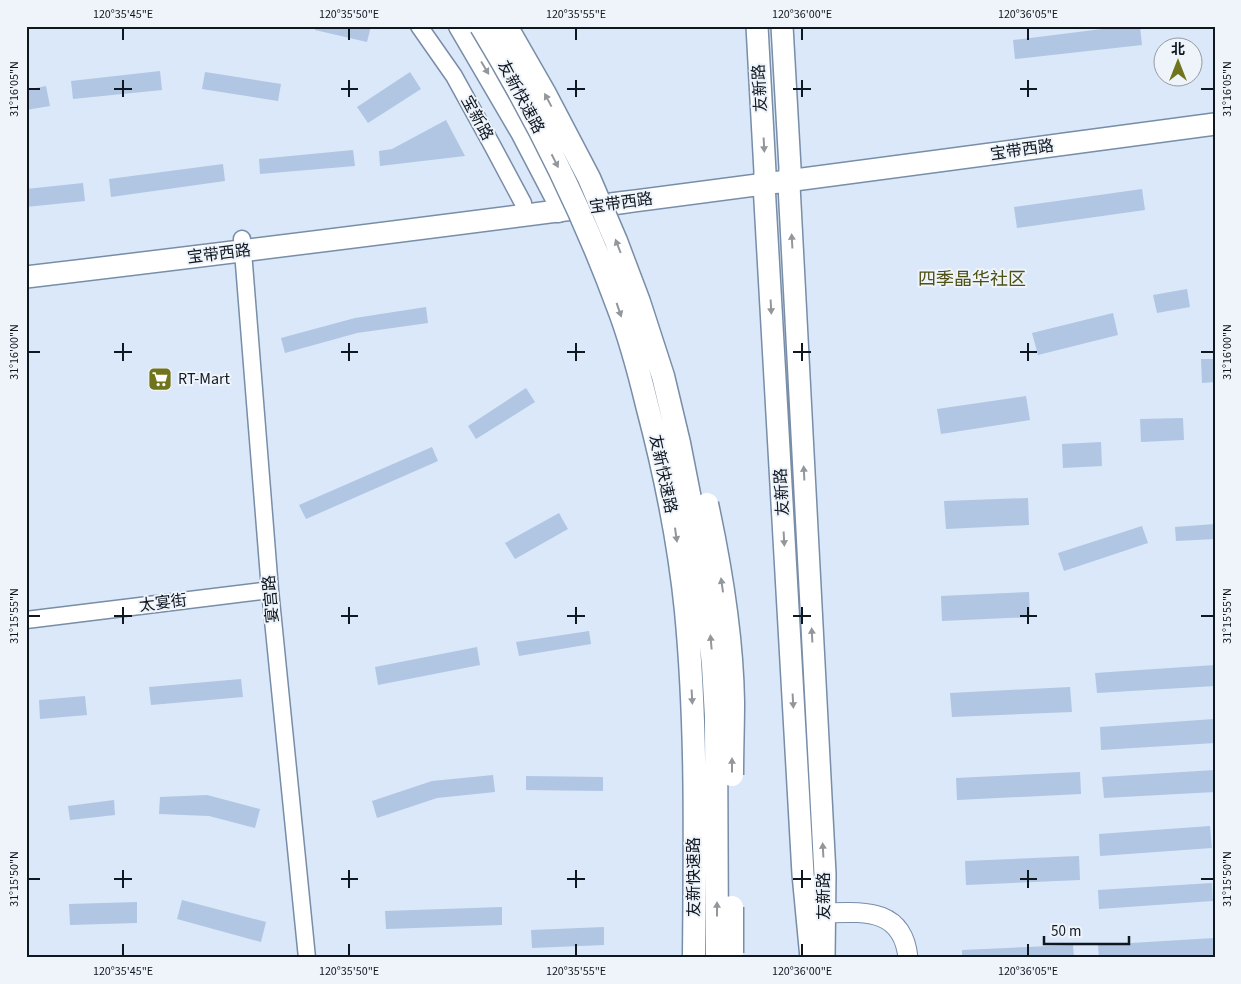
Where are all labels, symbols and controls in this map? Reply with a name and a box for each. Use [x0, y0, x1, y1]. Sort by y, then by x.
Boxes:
text: 120°35'45"E [93, 6, 153, 23]
text: 120°35'50"E [319, 6, 379, 23]
text: 120°35'55"E [546, 6, 606, 23]
text: 120°36'00"E [772, 6, 832, 23]
text: 120°36'05"E [998, 6, 1058, 23]
north arrow [1154, 38, 1204, 88]
text: 北 [1171, 40, 1185, 60]
street label: 友新快速路 [493, 57, 549, 137]
text: 31°16'05"N [6, 61, 23, 117]
text: 31°16'05"N [1219, 61, 1236, 117]
one-way arrow [480, 62, 489, 75]
street label: 友新路 [748, 63, 772, 113]
street label: 宝新路 [456, 92, 498, 144]
one-way arrow [544, 93, 552, 107]
street label: 宝带西路 [989, 135, 1055, 165]
one-way arrow [760, 137, 768, 153]
one-way arrow [551, 154, 559, 168]
street label: 宝带西路 [588, 188, 654, 218]
one-way arrow [788, 232, 796, 248]
street label: 宝带西路 [186, 239, 252, 269]
one-way arrow [614, 239, 621, 254]
district label: 四季晶华社区 [918, 267, 1026, 292]
one-way arrow [768, 299, 776, 315]
one-way arrow [615, 303, 623, 318]
text: 31°16'00"N [6, 324, 23, 380]
text: 31°16'00"N [1219, 324, 1236, 380]
supermarket icon: RT-Mart [147, 366, 173, 392]
place label: RT-Mart [178, 368, 231, 390]
street label: 友新快速路 [644, 433, 682, 515]
one-way arrow [800, 464, 808, 480]
street label: 友新路 [770, 467, 794, 517]
one-way arrow [672, 527, 680, 543]
one-way arrow [781, 531, 789, 547]
street label: 宴宫路 [258, 574, 284, 624]
one-way arrow [718, 577, 726, 593]
text: 31°15'55"N [6, 588, 23, 644]
text: 31°15'55"N [1219, 588, 1236, 644]
street label: 太宴街 [138, 589, 188, 617]
one-way arrow [808, 627, 816, 643]
one-way arrow [707, 633, 715, 649]
one-way arrow [689, 689, 697, 705]
one-way arrow [790, 694, 798, 710]
one-way arrow [728, 756, 736, 772]
street label: 友新快速路 [683, 837, 705, 917]
one-way arrow [819, 841, 827, 857]
text: 31°15'50"N [6, 851, 23, 907]
text: 31°15'50"N [1219, 851, 1236, 907]
street label: 友新路 [813, 872, 835, 920]
one-way arrow [713, 901, 721, 917]
scale bar [1044, 914, 1128, 946]
text: 50 m [1051, 921, 1081, 942]
text: 120°35'45"E [93, 963, 153, 980]
text: 120°35'50"E [319, 963, 379, 980]
text: 120°35'55"E [546, 963, 606, 980]
text: 120°36'00"E [772, 963, 832, 980]
text: 120°36'05"E [998, 963, 1058, 980]

